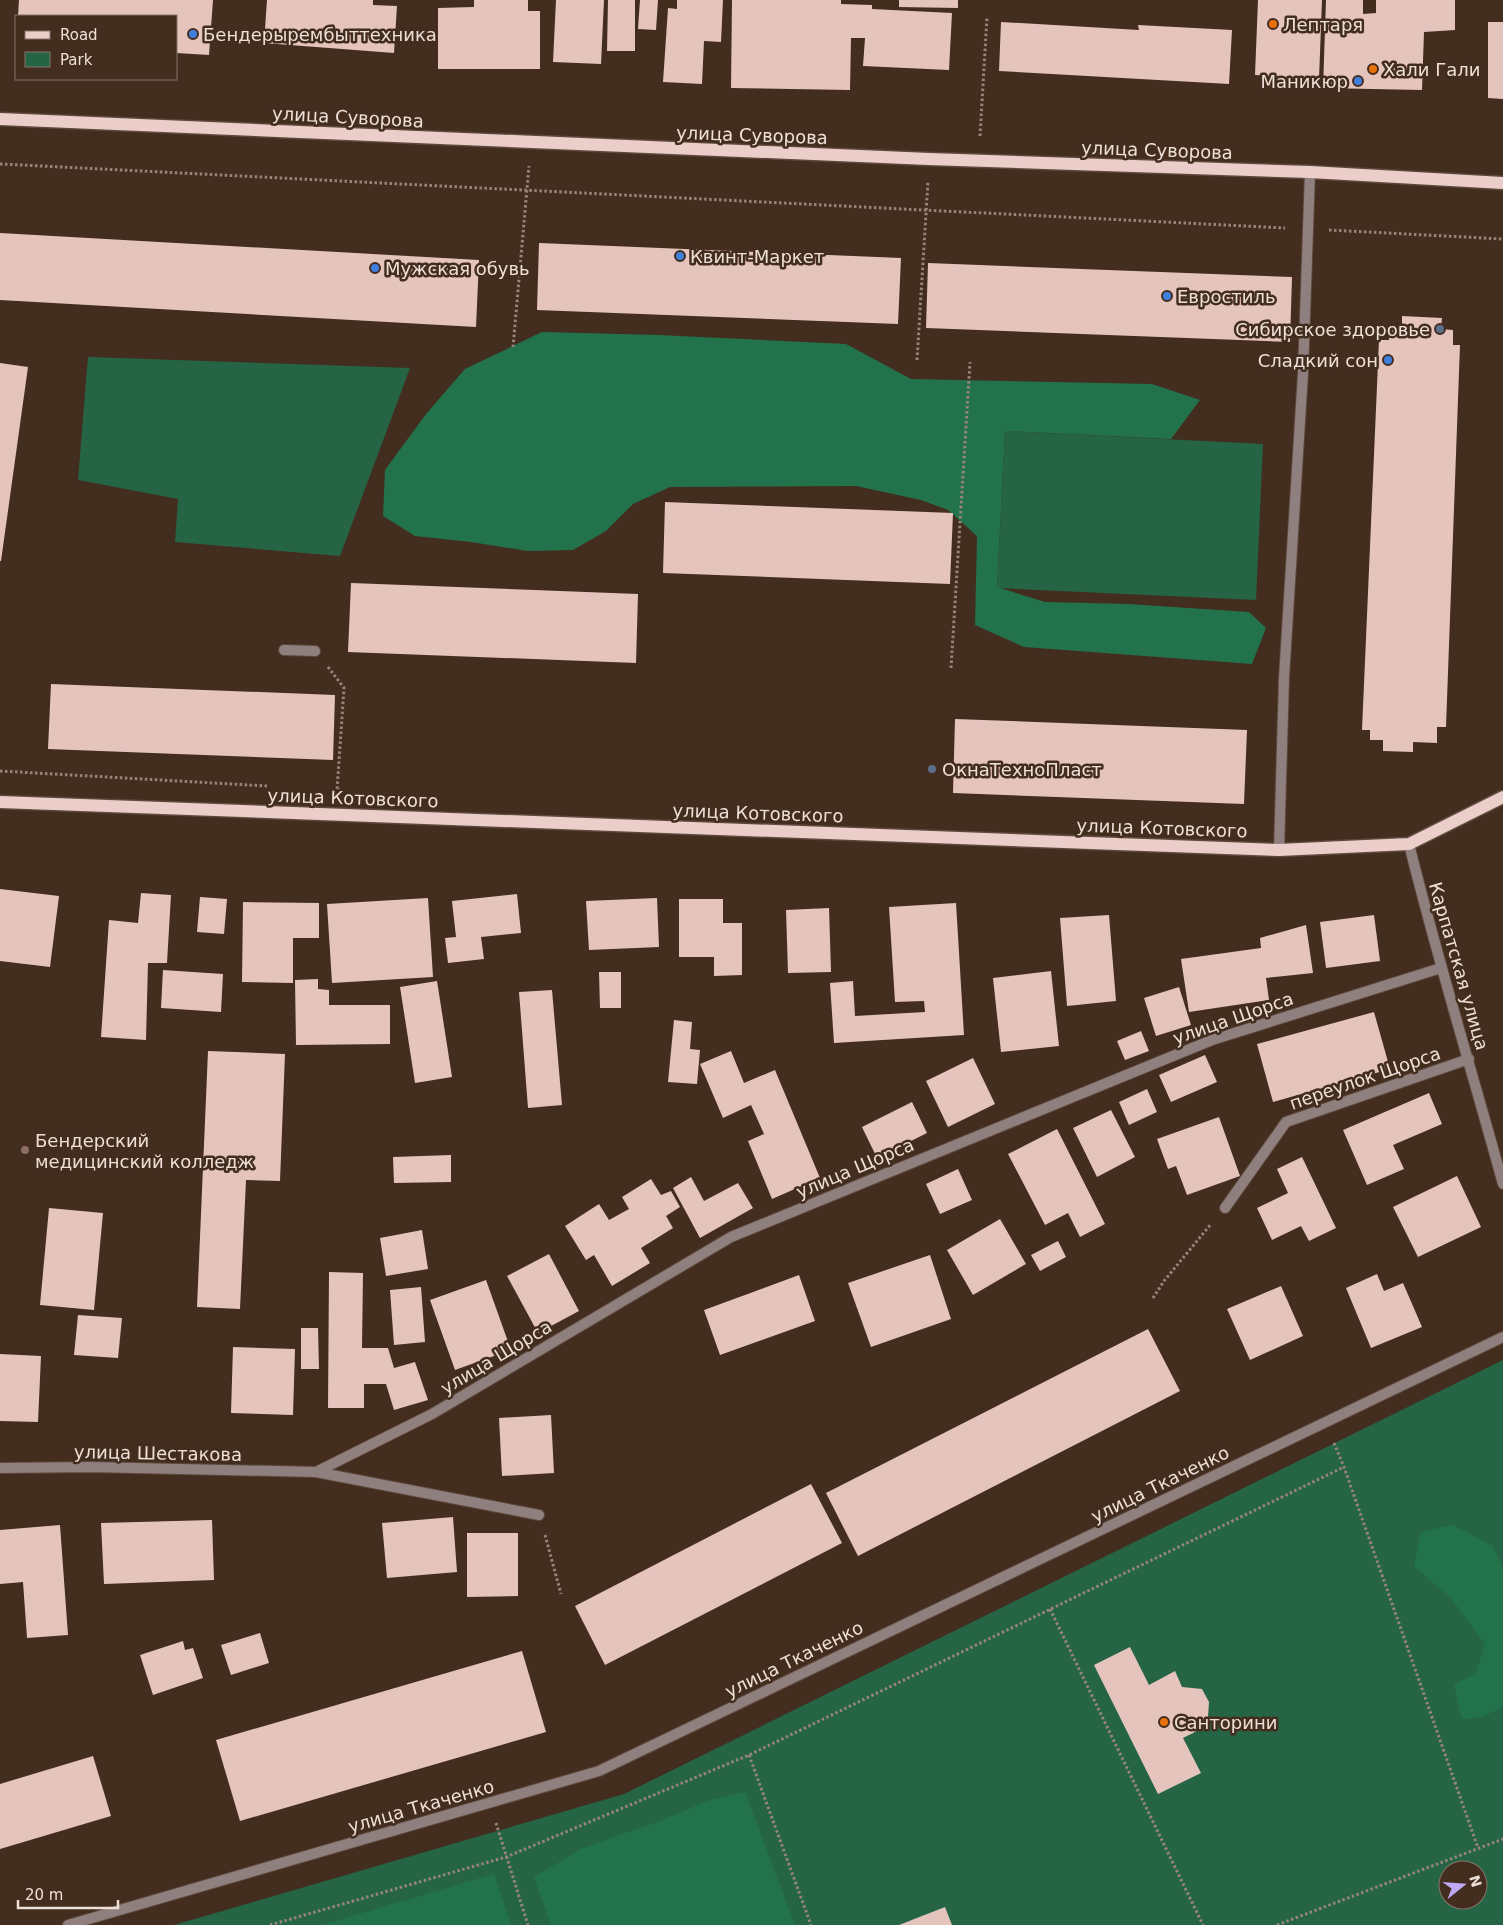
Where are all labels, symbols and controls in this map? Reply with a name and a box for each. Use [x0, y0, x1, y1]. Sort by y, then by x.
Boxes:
place label: Лептаря [1283, 14, 1363, 35]
legend [15, 15, 178, 80]
marker: Лептаря [1267, 18, 1279, 30]
place label: Бендерырембыттехника [203, 24, 437, 45]
text: Road [60, 26, 98, 44]
marker: Бендерырембыттехника [187, 28, 199, 40]
text: Park [60, 51, 93, 69]
place label: Хали Гали [1383, 59, 1481, 80]
marker: Хали Гали [1367, 63, 1379, 75]
place label: Маникюр [1261, 71, 1348, 92]
marker: Маникюр [1352, 75, 1364, 87]
street label: улица Суворова [272, 103, 424, 131]
street label: улица Суворова [676, 122, 828, 148]
street label: улица Суворова [1081, 137, 1233, 163]
place label: Квинт-Маркет [690, 246, 824, 267]
marker: Квинт-Маркет [674, 250, 686, 262]
place label: Мужская обувь [385, 258, 530, 279]
marker: Мужская обувь [369, 262, 381, 274]
place label: Евростиль [1177, 286, 1276, 307]
marker: Евростиль [1161, 290, 1173, 302]
place label: Сибирское здоровье [1235, 319, 1430, 340]
marker: Сибирское здоровье [1434, 323, 1446, 335]
place label: Сладкий сон [1258, 350, 1378, 371]
marker: Сладкий сон [1382, 354, 1394, 366]
place label: ОкнаТехноПласт [942, 759, 1102, 780]
marker: ОкнаТехноПласт [926, 763, 938, 775]
street label: улица Котовского [267, 785, 439, 811]
street label: улица Котовского [672, 800, 844, 826]
street label: улица Котовского [1076, 815, 1248, 841]
street label: Карпатская улица [1425, 879, 1493, 1053]
street label: улица Щорса [1170, 988, 1296, 1048]
street label: переулок Щорса [1287, 1042, 1443, 1114]
place label: Бендерский медицинский колледж [35, 1130, 254, 1172]
street label: улица Щорса [793, 1134, 917, 1202]
marker: Бендерский медицинский колледж [19, 1144, 31, 1156]
street label: улица Щорса [437, 1316, 555, 1398]
street label: улица Шестакова [74, 1441, 242, 1465]
street label: улица Ткаченко [1087, 1441, 1233, 1527]
street label: улица Ткаченко [721, 1616, 867, 1702]
place label: Санторини [1174, 1712, 1277, 1733]
marker: Санторини [1158, 1716, 1170, 1728]
street label: улица Ткаченко [345, 1775, 497, 1837]
north arrow [1438, 1860, 1488, 1910]
text: N [1466, 1873, 1485, 1889]
scale bar [18, 1878, 118, 1910]
text: 20 m [25, 1886, 63, 1904]

